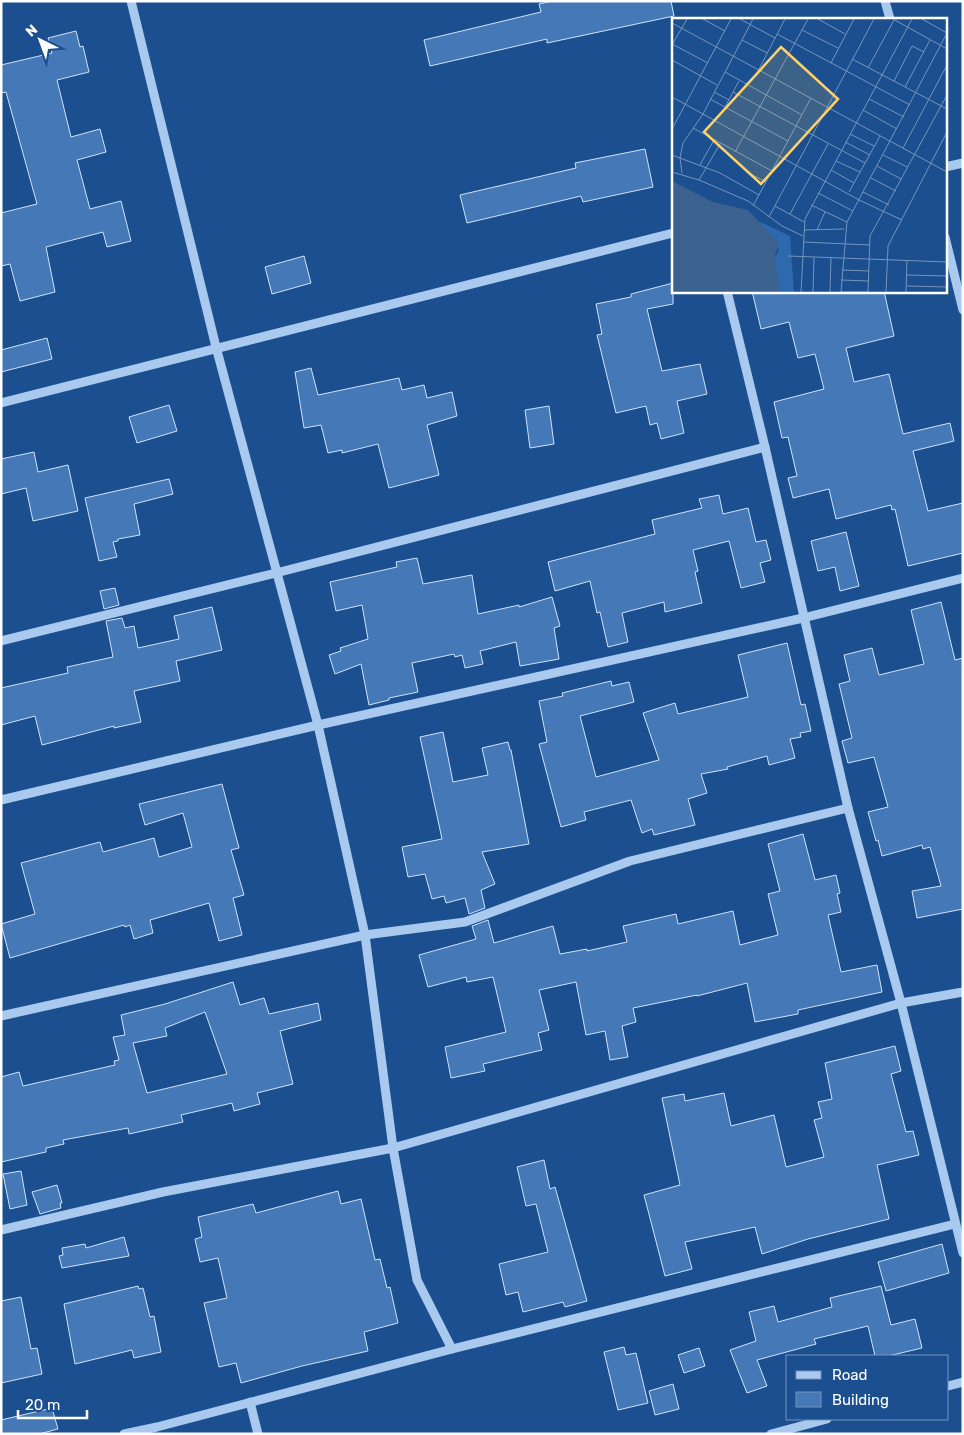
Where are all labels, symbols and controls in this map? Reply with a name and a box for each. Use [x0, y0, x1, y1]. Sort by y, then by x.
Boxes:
north arrow [15, 15, 65, 65]
inset map [672, 18, 946, 292]
text: N [22, 21, 41, 40]
legend [786, 1355, 949, 1420]
text: Road [832, 1366, 868, 1384]
scale bar [18, 1388, 86, 1420]
text: Building [832, 1391, 889, 1409]
text: 20 m [25, 1396, 60, 1414]

